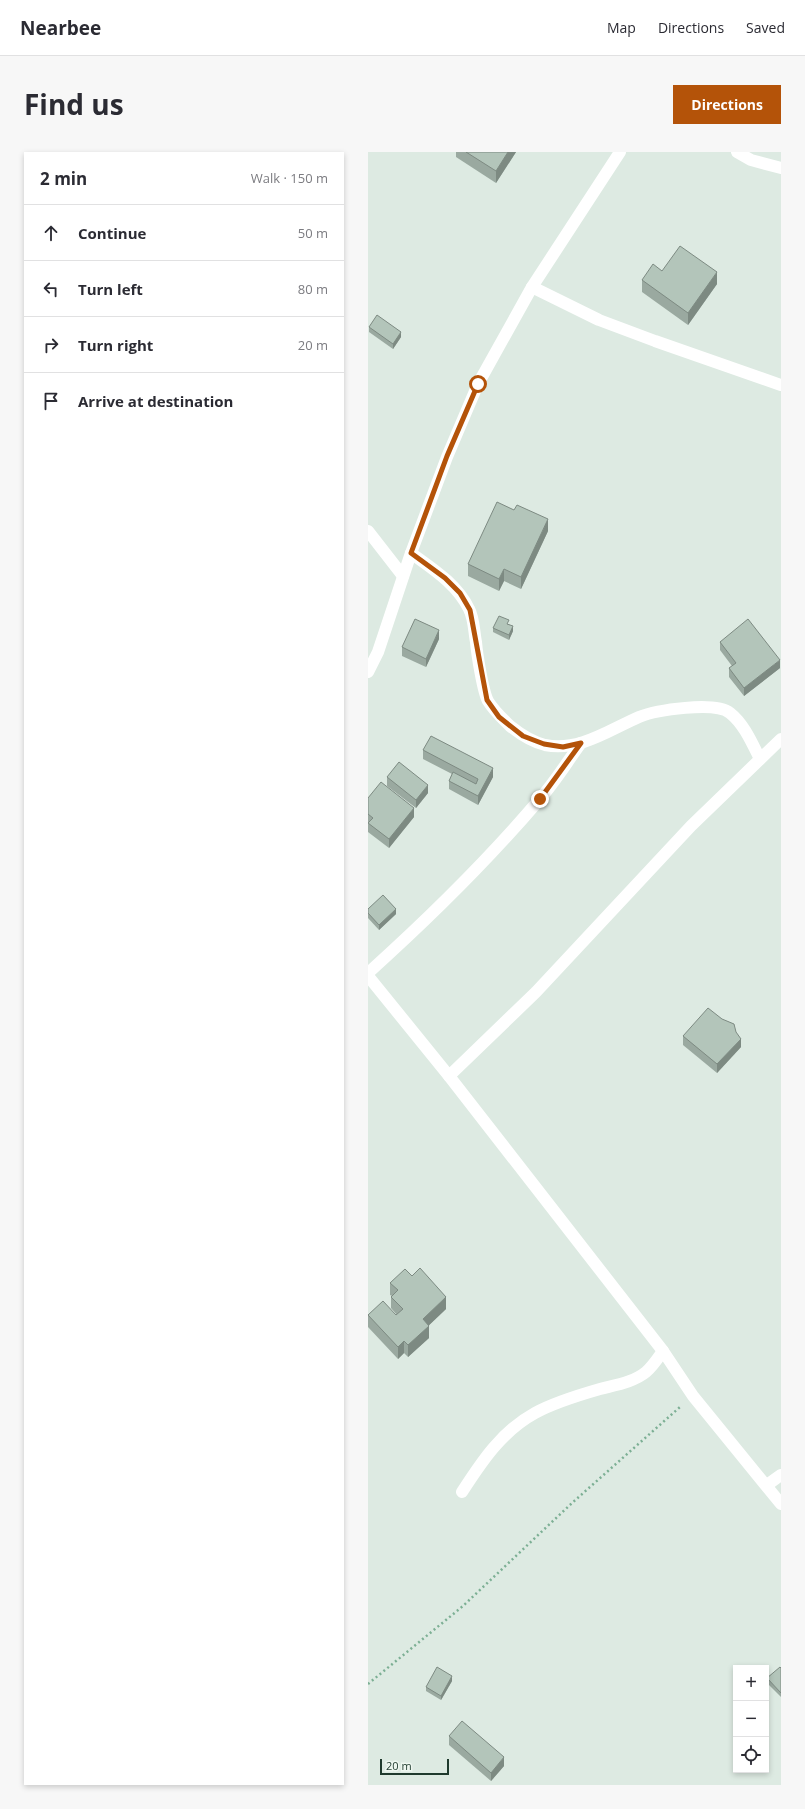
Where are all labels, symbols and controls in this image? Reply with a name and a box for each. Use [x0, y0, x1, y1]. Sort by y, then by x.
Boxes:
text: Nearbee [20, 15, 101, 41]
text: Map [607, 18, 636, 37]
text: Directions [658, 18, 724, 37]
text: Saved [746, 18, 785, 37]
text: Find us [24, 85, 124, 123]
button: Directions [673, 85, 781, 124]
text: 2 min [40, 167, 87, 190]
text: Walk · 150 m [251, 169, 328, 187]
icon: ahead [40, 222, 62, 244]
text: Continue [78, 223, 146, 243]
text: 50 m [298, 224, 328, 242]
icon: left [40, 278, 62, 300]
text: Turn left [78, 279, 143, 299]
text: 80 m [298, 280, 328, 298]
icon: right [40, 334, 62, 356]
text: Turn right [78, 335, 153, 355]
text: 20 m [298, 336, 328, 354]
route start [469, 375, 487, 393]
icon: arrive [40, 390, 62, 412]
text: Arrive at destination [78, 391, 233, 411]
route end [531, 790, 549, 808]
map controls [733, 1665, 769, 1773]
button: + [733, 1665, 769, 1701]
button: − [733, 1701, 769, 1737]
button: locate [733, 1737, 769, 1773]
scale bar [380, 1757, 449, 1776]
text: 20 m [386, 1758, 412, 1773]

